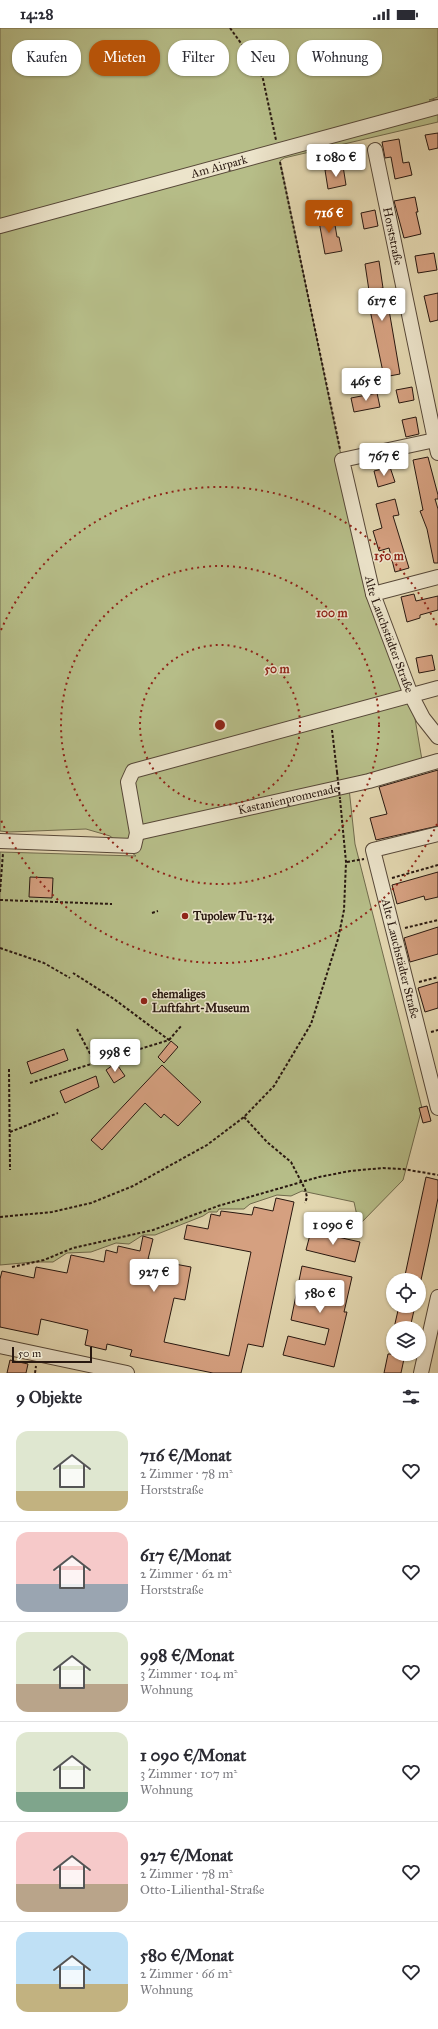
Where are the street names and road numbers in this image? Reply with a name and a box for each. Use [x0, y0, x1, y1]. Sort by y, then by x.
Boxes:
street label: Am Airpark [188, 152, 249, 181]
street label: Horststraße [380, 206, 406, 266]
street label: Alte Lauchstädter Straße [362, 573, 416, 695]
street label: Kastanienpromenade [237, 781, 340, 817]
street label: Alte Lauchstädter Straße [378, 896, 422, 1020]

